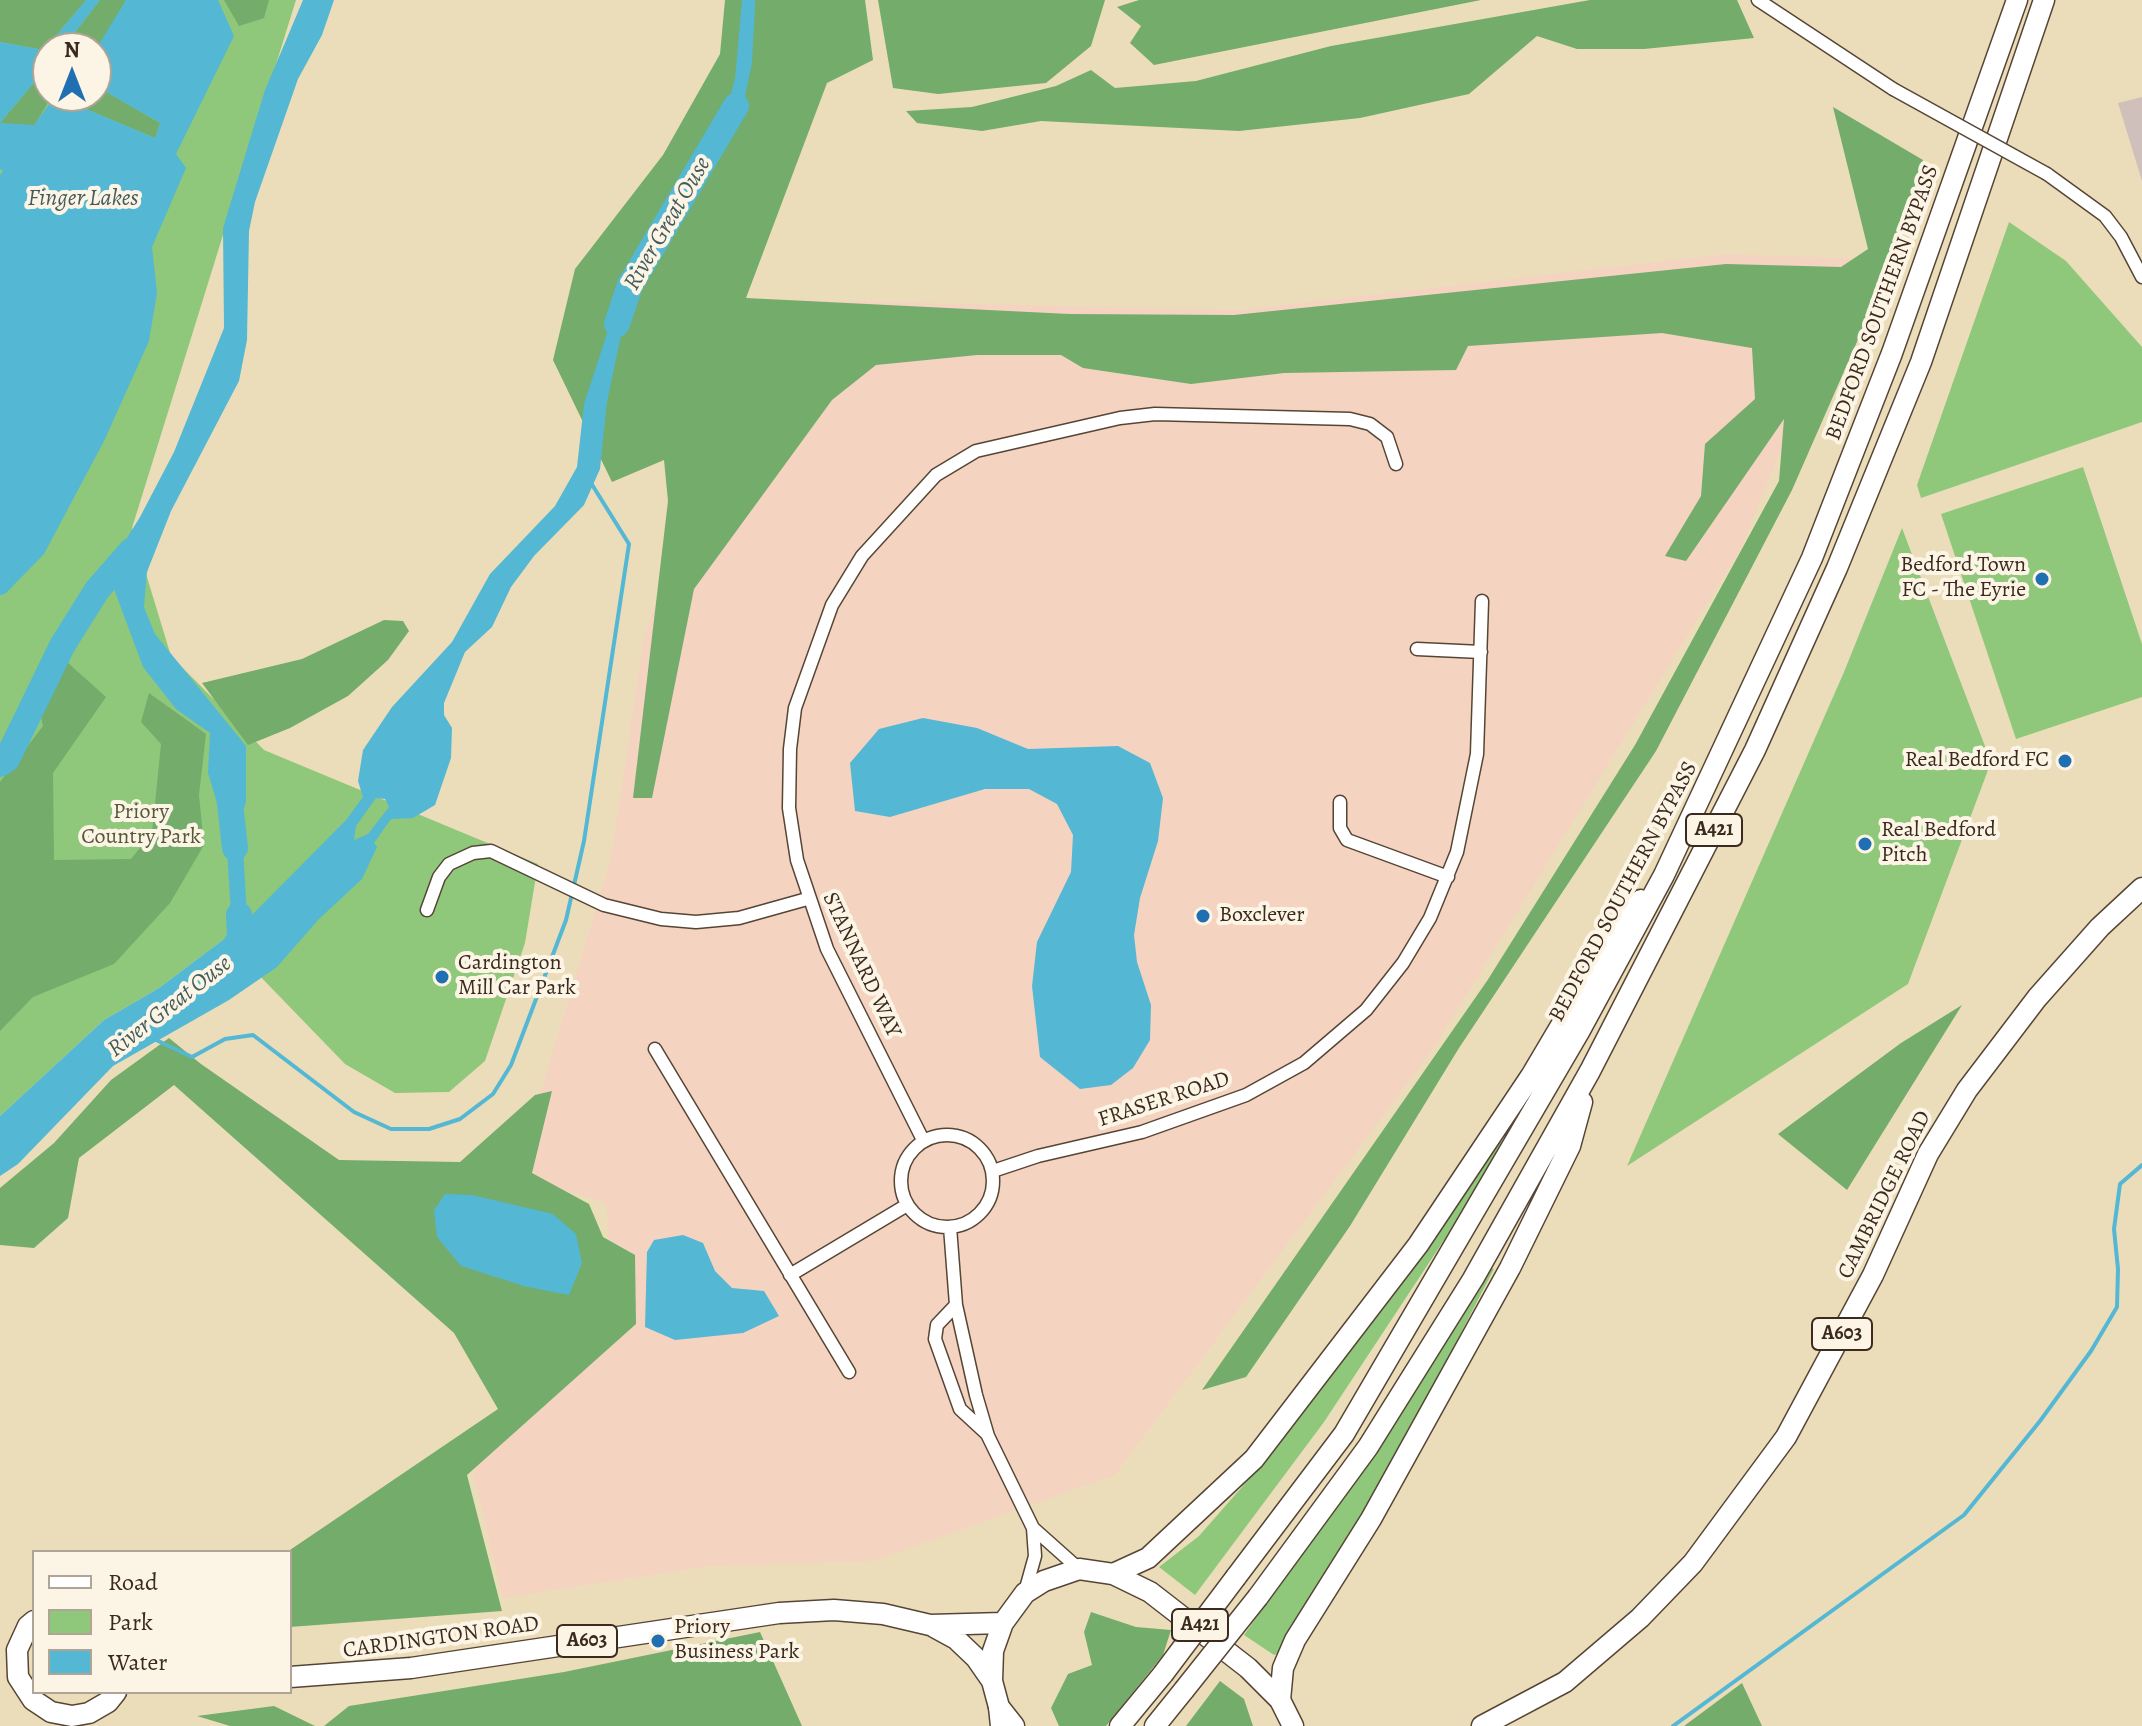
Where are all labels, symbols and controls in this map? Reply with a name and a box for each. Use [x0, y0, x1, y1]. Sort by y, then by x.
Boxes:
north arrow [32, 32, 112, 112]
text: N [64, 35, 80, 65]
water label: River Great Ouse [618, 152, 718, 296]
street label: BEDFORD SOUTHERN BYPASS [1821, 162, 1945, 444]
water label: Finger Lakes [28, 185, 138, 213]
place label: Bedford Town FC - The Eyrie [1900, 553, 2026, 604]
marker: Bedford Town FC - The Eyrie [2033, 570, 2051, 588]
place label: Real Bedford FC [1905, 748, 2049, 774]
marker: Real Bedford FC [2056, 752, 2074, 770]
street label: BEDFORD SOUTHERN BYPASS [1544, 757, 1704, 1027]
park label: Priory Country Park [81, 800, 201, 852]
road number: A421 [1686, 814, 1742, 846]
place label: Real Bedford Pitch [1881, 818, 1996, 870]
marker: Real Bedford Pitch [1856, 835, 1874, 853]
street label: STANNARD WAY [816, 888, 906, 1042]
place label: Boxclever [1219, 903, 1305, 929]
marker: Boxclever [1194, 907, 1212, 925]
water label: River Great Ouse [103, 950, 237, 1064]
place label: Cardington Mill Car Park [458, 951, 576, 1002]
marker: Cardington Mill Car Park [433, 968, 451, 986]
street label: FRASER ROAD [1095, 1066, 1233, 1134]
street label: CAMBRIDGE ROAD [1833, 1107, 1937, 1283]
road number: A603 [1812, 1318, 1872, 1350]
legend [32, 1550, 292, 1694]
text: Road [108, 1566, 158, 1598]
text: Park [108, 1606, 153, 1638]
road number: A421 [1172, 1609, 1228, 1641]
street label: CARDINGTON ROAD [341, 1611, 541, 1665]
place label: Priory Business Park [674, 1615, 799, 1666]
road number: A603 [557, 1625, 617, 1657]
marker: Priory Business Park [649, 1632, 667, 1650]
text: Water [108, 1646, 168, 1678]

